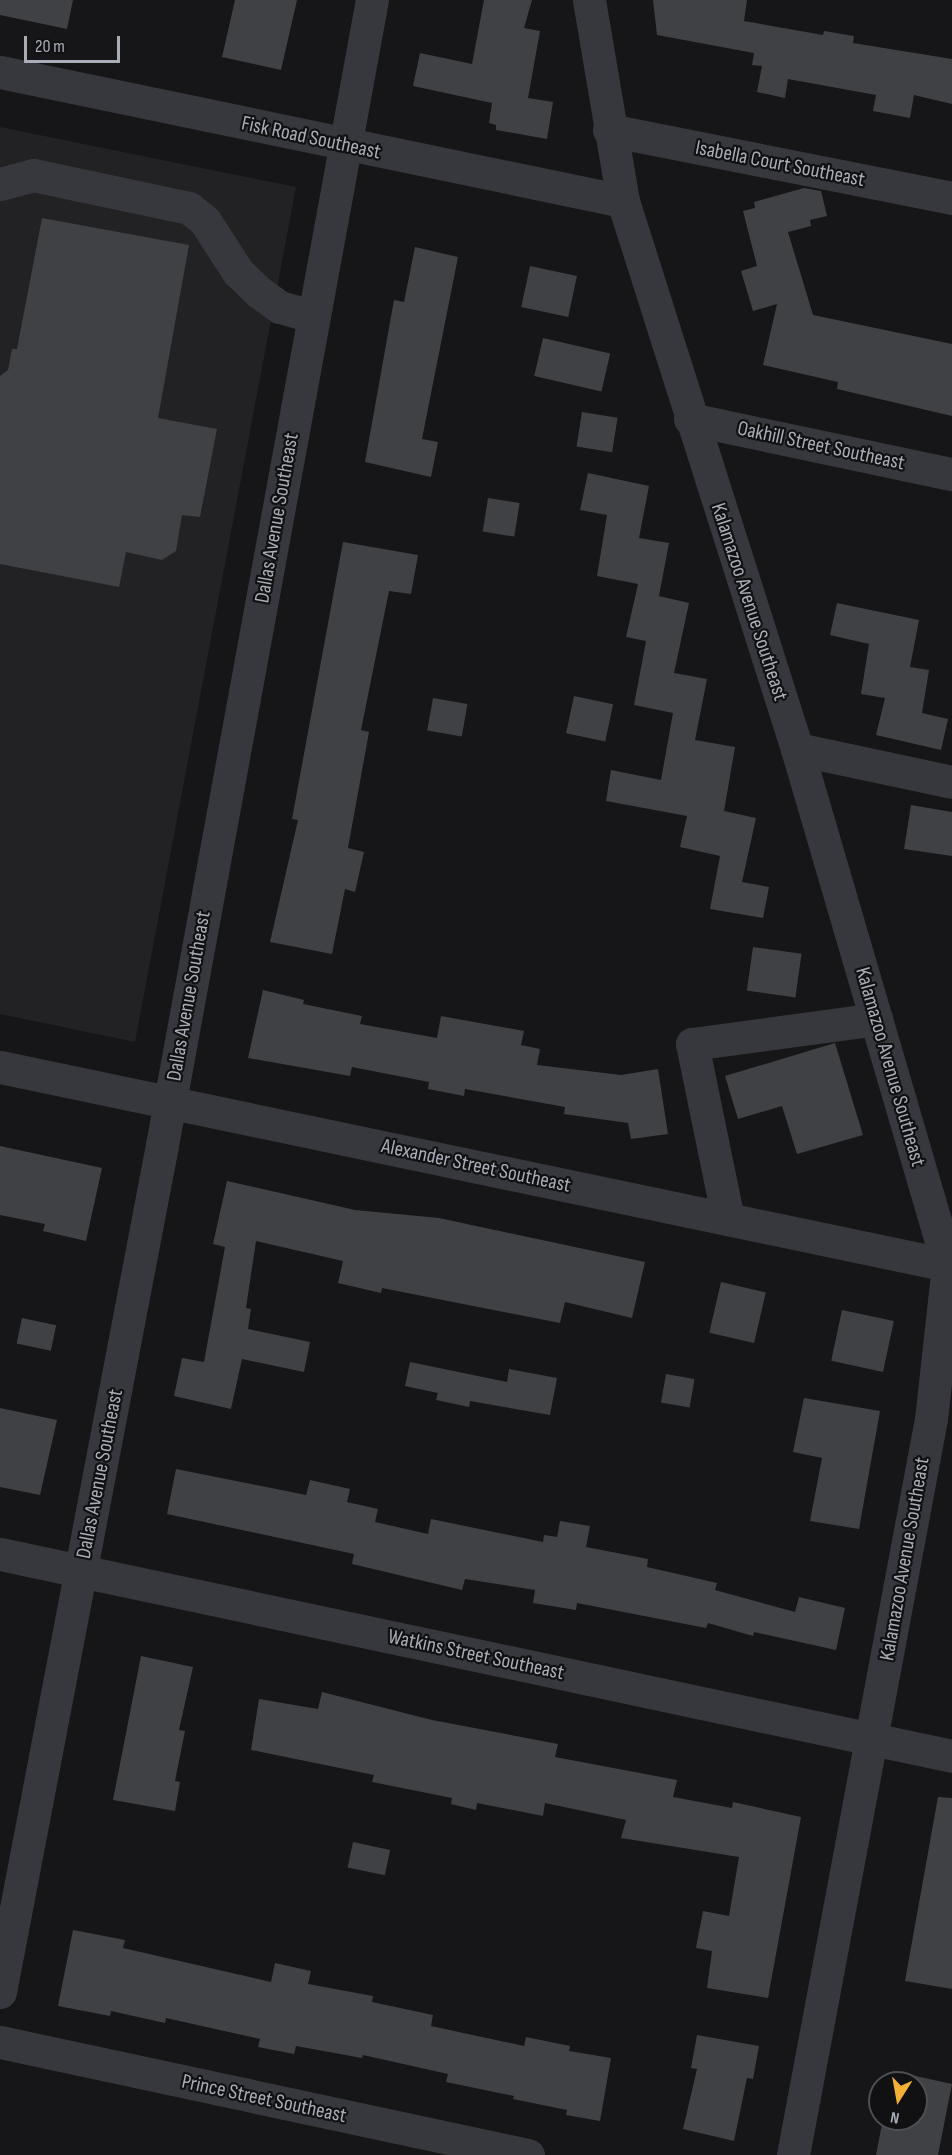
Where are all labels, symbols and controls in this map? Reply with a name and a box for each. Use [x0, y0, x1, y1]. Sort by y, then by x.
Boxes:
scale bar [27, 24, 123, 62]
text: 20 m [35, 36, 65, 57]
street label: Fisk Road Southeast [239, 111, 383, 165]
street label: Isabella Court Southeast [693, 135, 867, 193]
street label: Oakhill Street Southeast [735, 416, 907, 476]
street label: Dallas Avenue Southeast [250, 431, 304, 605]
street label: Kalamazoo Avenue Southeast [705, 500, 793, 704]
street label: Dallas Avenue Southeast [162, 909, 216, 1083]
street label: Kalamazoo Avenue Southeast [849, 964, 931, 1170]
street label: Alexander Street Southeast [379, 1134, 573, 1198]
street label: Dallas Avenue Southeast [71, 1387, 129, 1561]
street label: Kalamazoo Avenue Southeast [875, 1455, 935, 1663]
street label: Watkins Street Southeast [386, 1624, 566, 1686]
street label: Prince Street Southeast [179, 2069, 349, 2129]
north arrow [868, 2071, 928, 2131]
text: N [889, 2107, 901, 2127]

